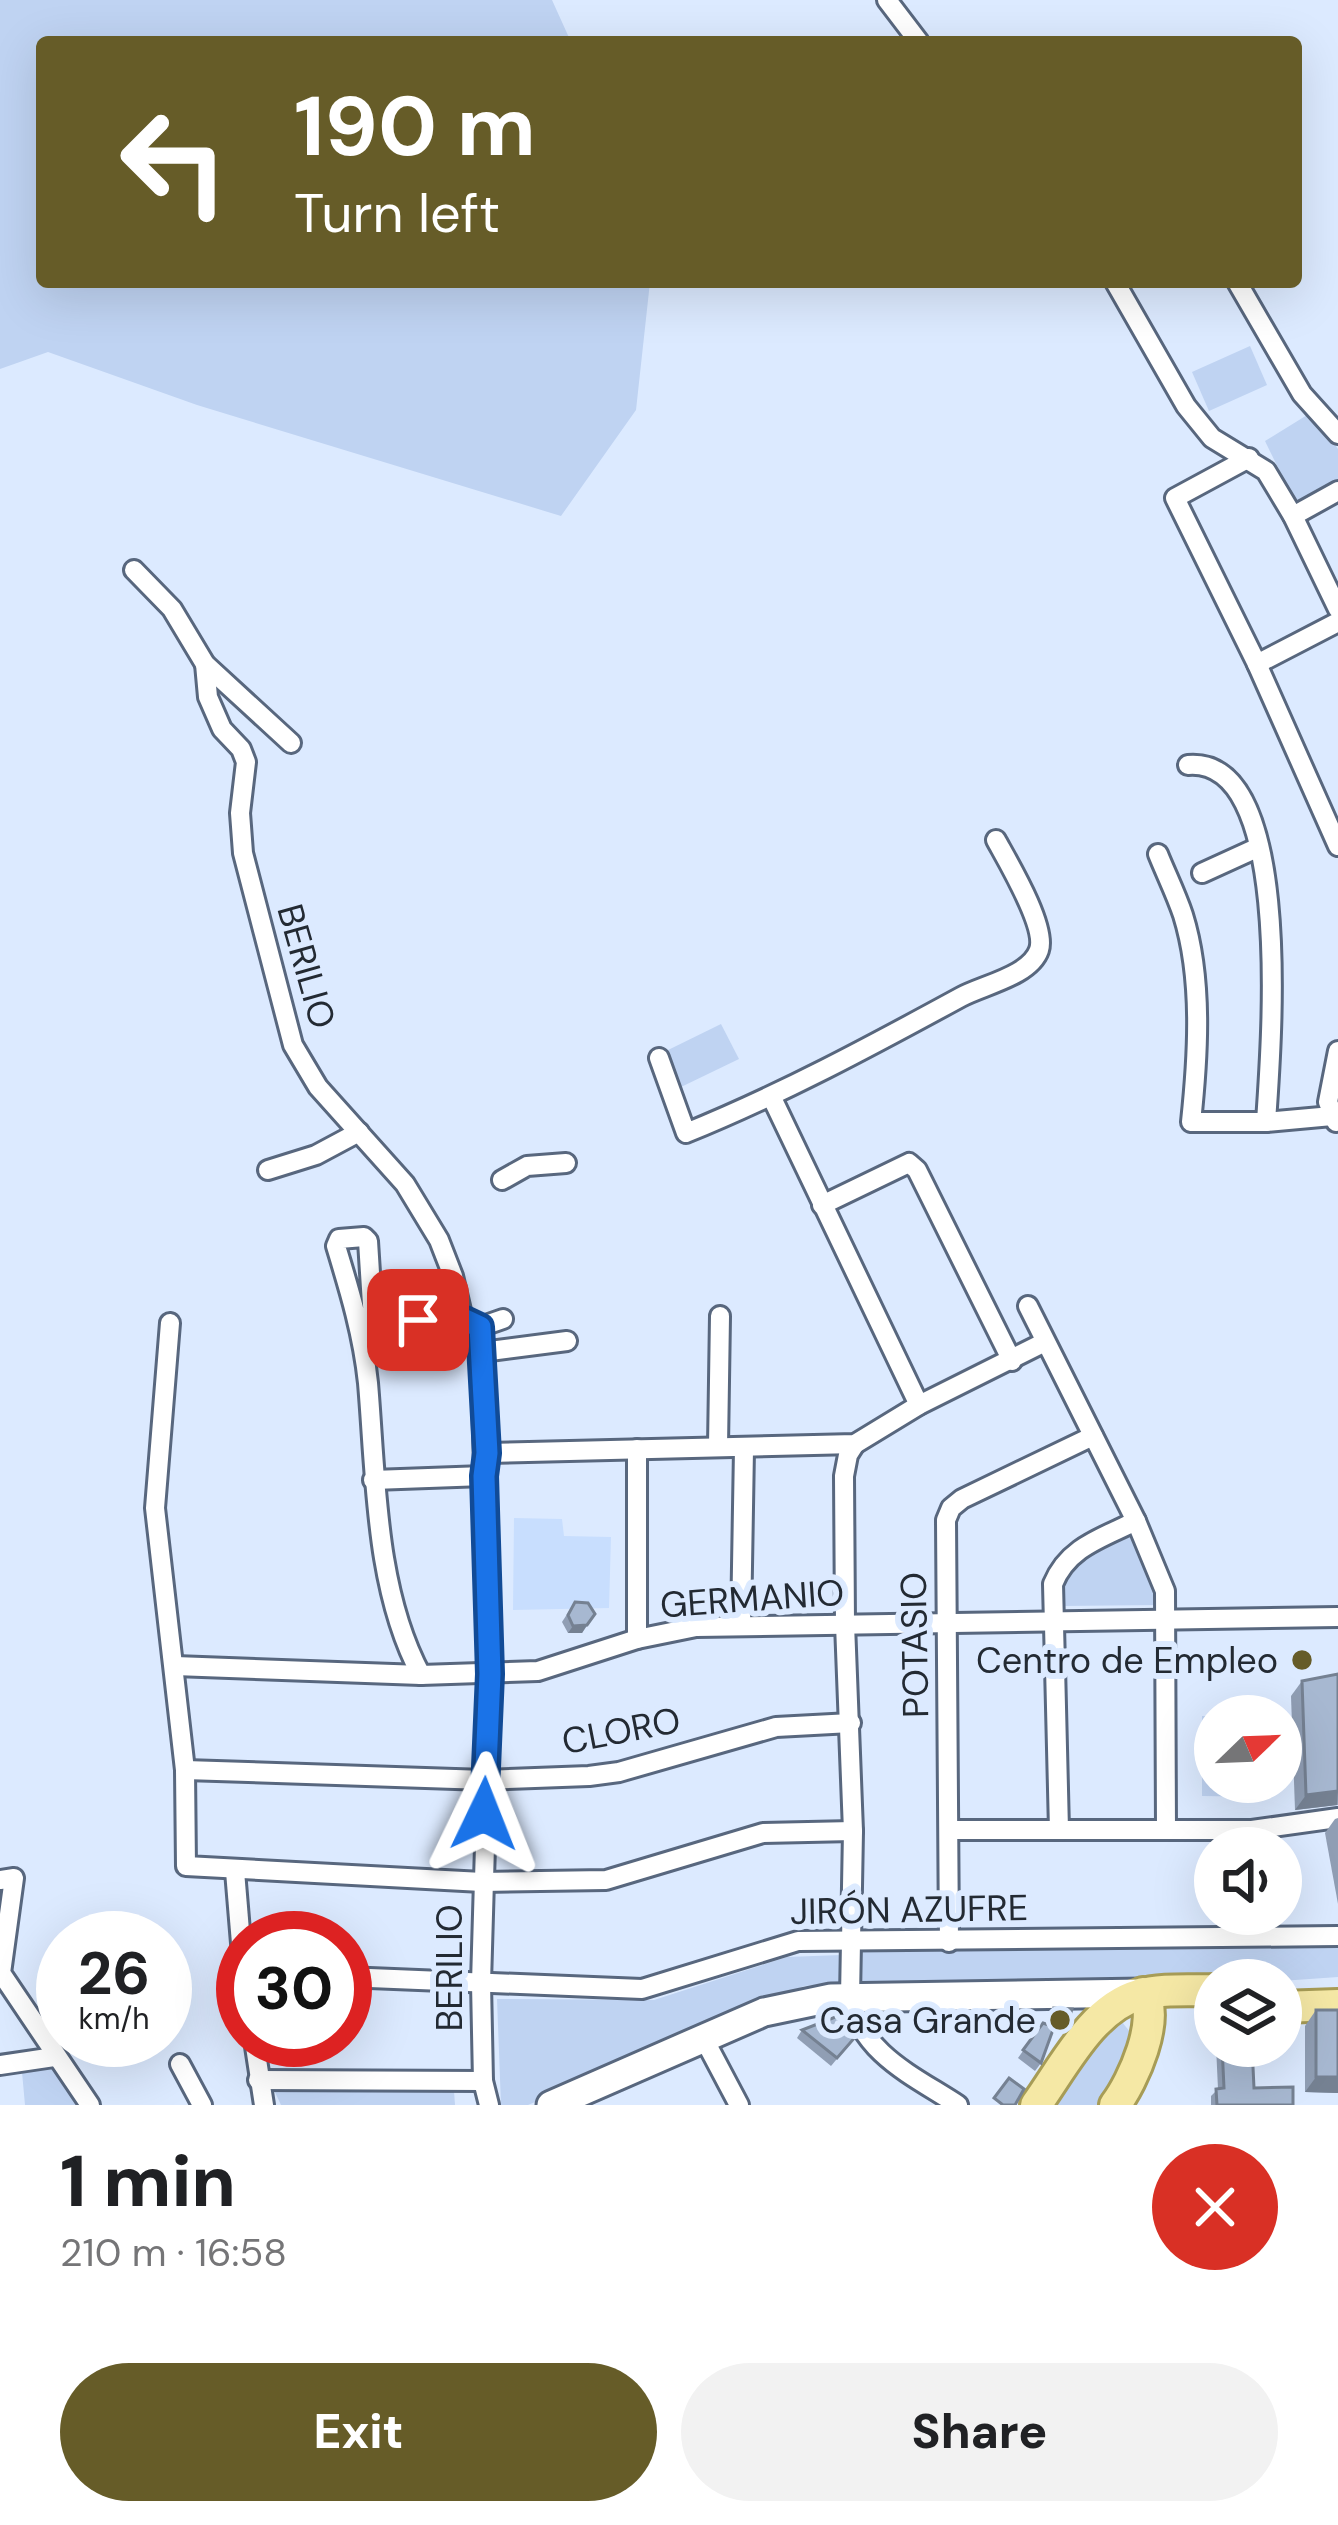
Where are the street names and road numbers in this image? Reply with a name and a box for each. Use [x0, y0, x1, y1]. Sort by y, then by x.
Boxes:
street label: BERILIO [266, 899, 347, 1034]
street label: GERMANIO [658, 1569, 846, 1628]
street label: POTASIO [890, 1572, 939, 1718]
street label: CLORO [558, 1696, 684, 1765]
street label: JIRÓN AZUFRE [790, 1884, 1028, 1935]
street label: BERILIO [426, 1904, 473, 2032]

